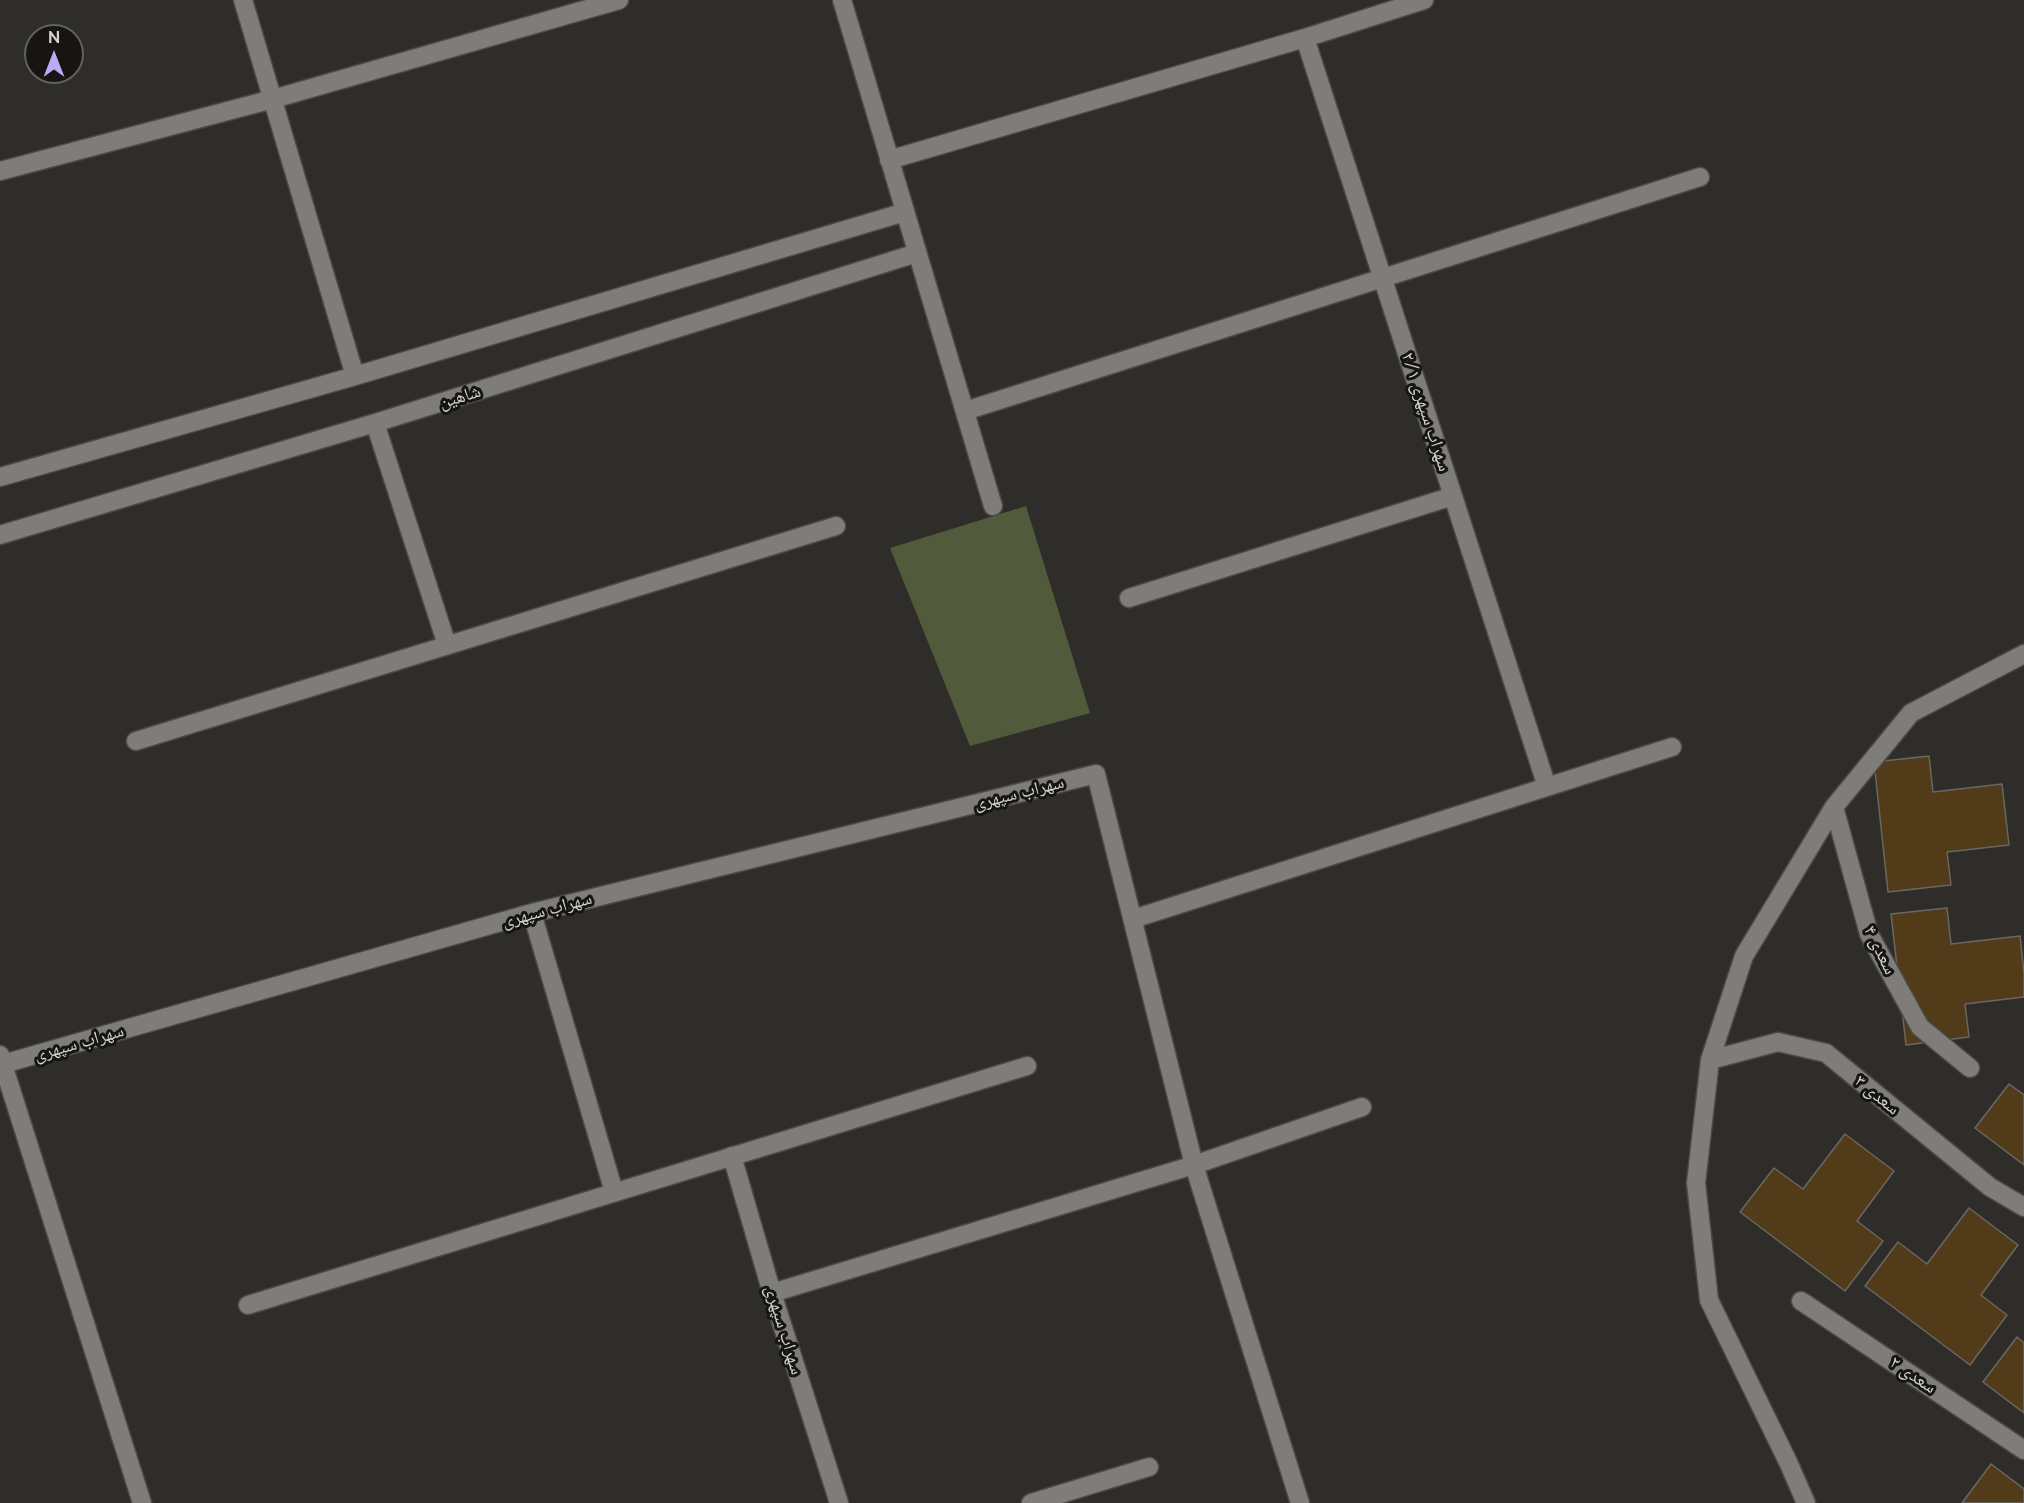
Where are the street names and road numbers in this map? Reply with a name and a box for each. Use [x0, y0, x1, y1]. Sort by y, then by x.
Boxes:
street label: سهراب سپهری ۲/۱ [1397, 350, 1455, 474]
street label: شاهین [436, 380, 484, 414]
street label: سهراب سپهری [972, 771, 1066, 815]
street label: سهراب سپهری [500, 888, 594, 932]
street label: سعدی ۴ [1859, 922, 1901, 978]
street label: سهراب سپهری [32, 1020, 126, 1066]
street label: سعدی ۳ [1850, 1070, 1904, 1120]
street label: سهراب سپهری [760, 1283, 808, 1377]
street label: سعدی ۲ [1886, 1352, 1940, 1398]

